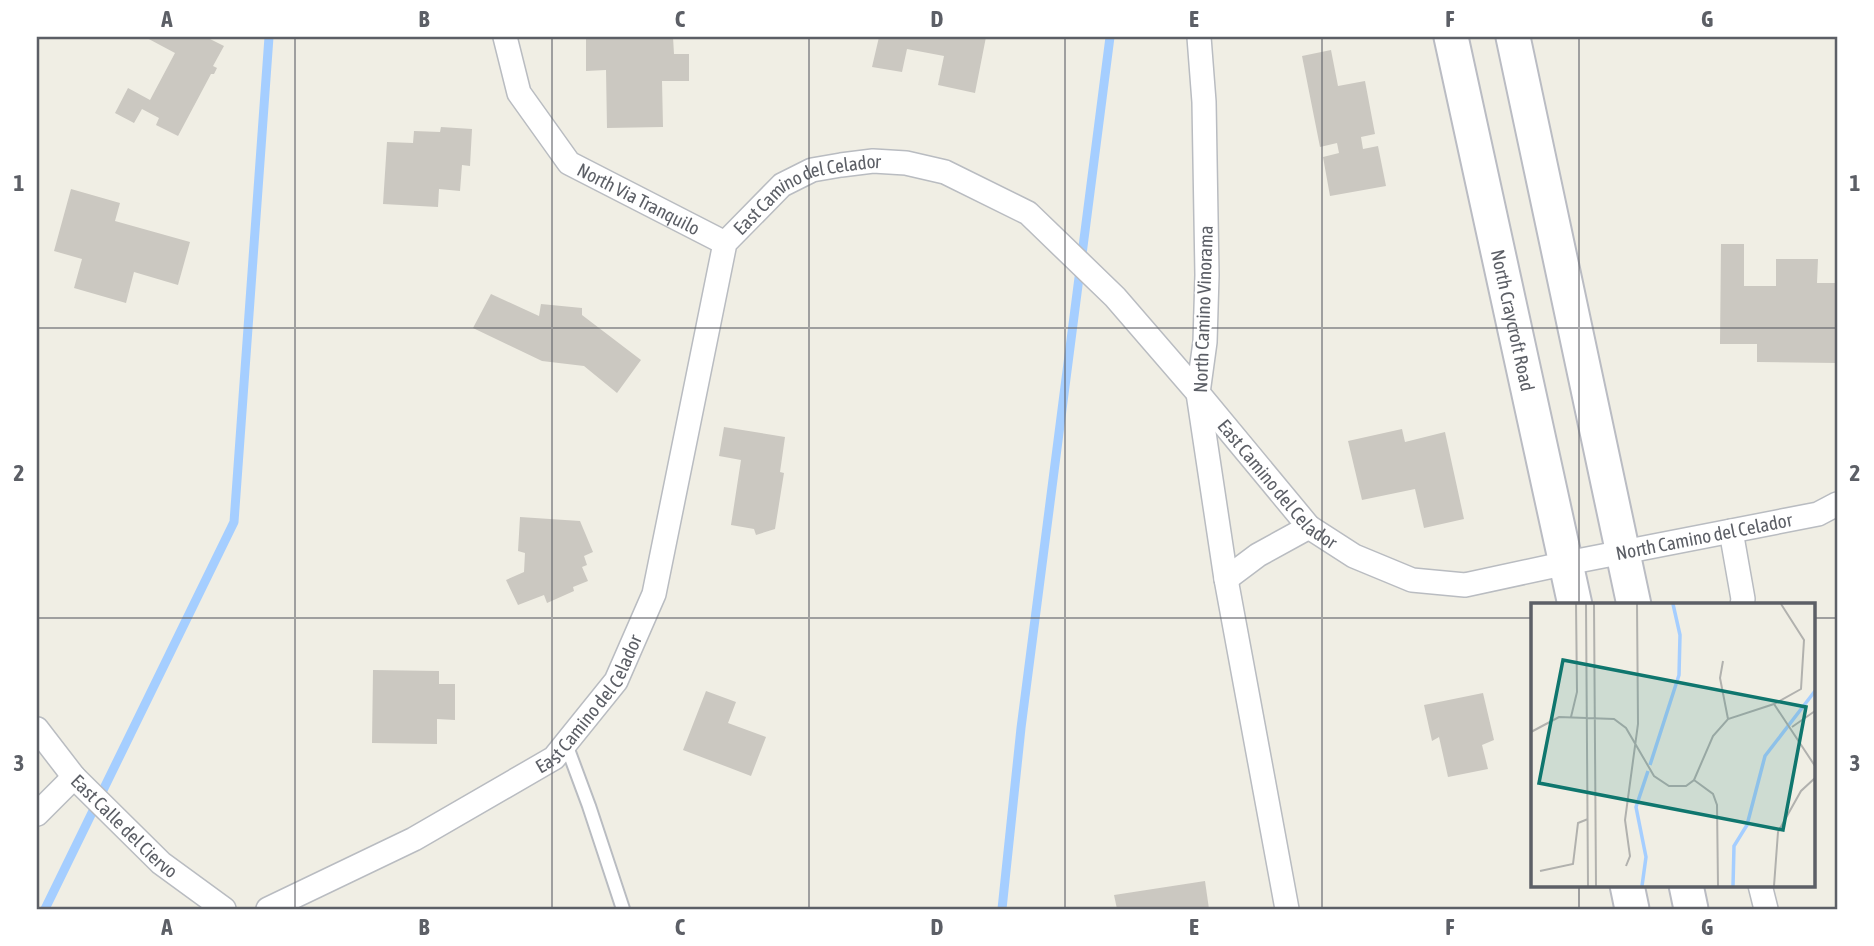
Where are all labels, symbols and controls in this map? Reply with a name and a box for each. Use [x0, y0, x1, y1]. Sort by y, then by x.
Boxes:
text: A [160, 6, 173, 32]
text: B [419, 6, 430, 32]
text: C [675, 6, 686, 32]
text: D [931, 6, 944, 32]
text: E [1189, 6, 1199, 32]
text: F [1445, 6, 1455, 32]
text: G [1701, 6, 1713, 32]
street label: East Camino del Celador [729, 150, 882, 239]
street label: North Via Tranquilo [574, 158, 704, 239]
text: 1 [14, 170, 25, 196]
text: 1 [1850, 170, 1861, 196]
street label: North Camino Vinorama [1189, 225, 1217, 393]
street label: North Craycroft Road [1487, 247, 1539, 393]
street label: East Camino del Celador [1213, 415, 1342, 553]
text: 2 [14, 460, 24, 486]
text: 2 [1850, 460, 1860, 486]
street label: North Camino del Celador [1614, 508, 1794, 564]
inset map [1531, 603, 1814, 886]
street label: East Camino del Celador [531, 631, 646, 777]
text: 3 [14, 750, 24, 776]
text: 3 [1850, 750, 1860, 776]
street label: East Calle del Ciervo [67, 770, 182, 882]
text: A [160, 914, 173, 940]
text: B [419, 914, 430, 940]
text: C [675, 914, 686, 940]
text: D [931, 914, 944, 940]
text: E [1189, 914, 1199, 940]
text: F [1445, 914, 1455, 940]
text: G [1701, 914, 1713, 940]

